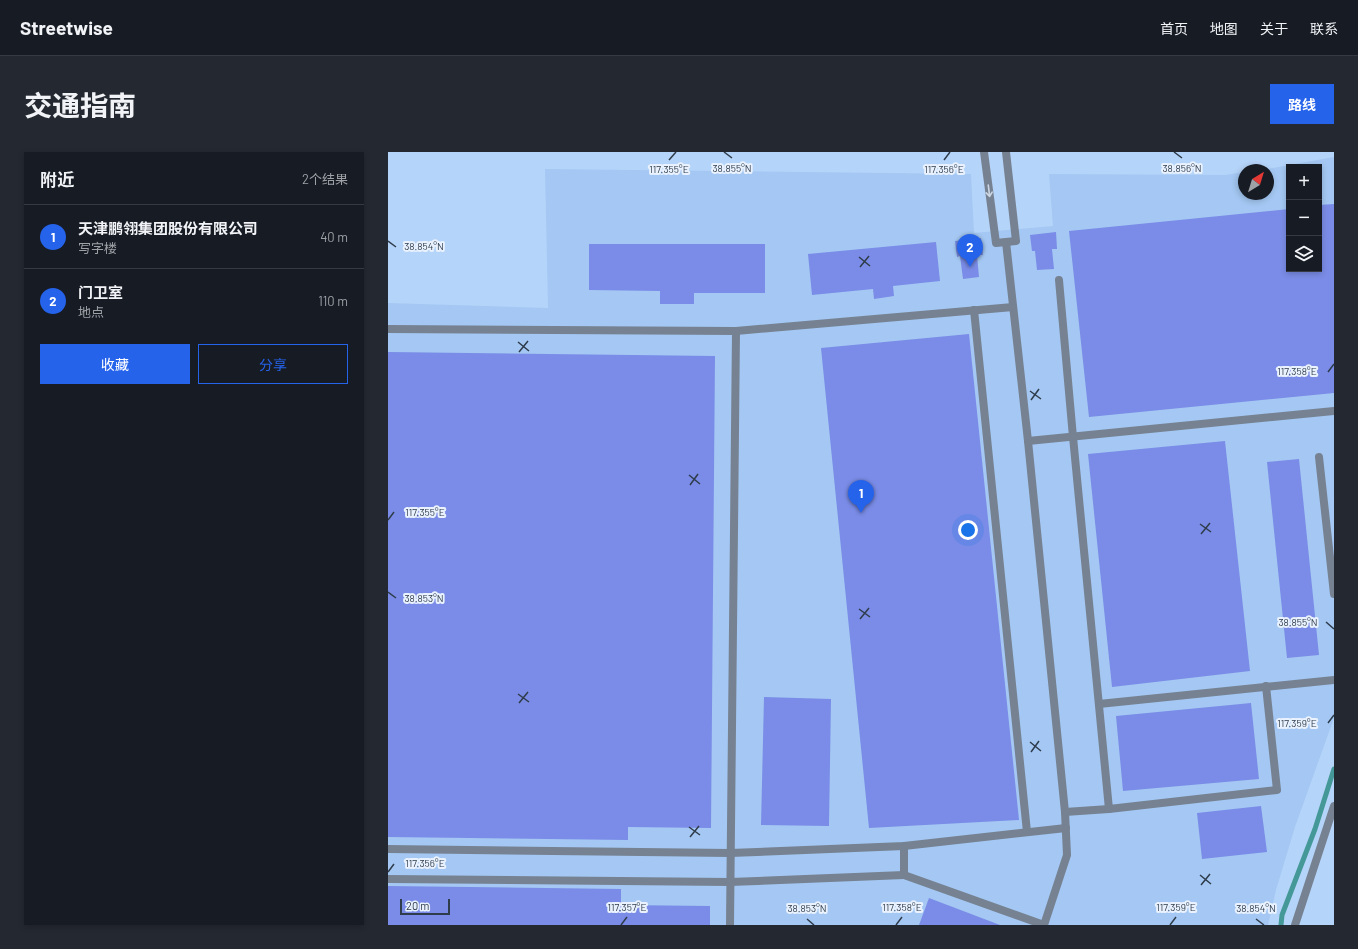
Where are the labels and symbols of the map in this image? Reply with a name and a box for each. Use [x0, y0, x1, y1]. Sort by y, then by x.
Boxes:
text: 38.855°N [712, 162, 752, 174]
text: 38.856°N [1162, 162, 1202, 174]
text: 117.355°E [649, 163, 689, 175]
text: 117.356°E [924, 163, 964, 175]
north arrow [1238, 164, 1274, 200]
one-way arrow [985, 184, 993, 197]
pin: 2 [957, 234, 983, 267]
text: 38.854°N [404, 240, 444, 252]
text: 117.358°E [1277, 365, 1317, 377]
pin: 1 [848, 480, 874, 513]
text: 117.355°E [405, 506, 445, 518]
your location [958, 520, 978, 540]
text: 38.853°N [404, 592, 444, 604]
text: 38.855°N [1278, 616, 1318, 628]
text: 117.359°E [1277, 717, 1317, 729]
text: 117.356°E [405, 857, 445, 869]
scale bar [400, 897, 450, 916]
text: 117.357°E [608, 901, 646, 913]
text: 117.358°E [882, 901, 922, 913]
text: 117.359°E [1156, 901, 1196, 913]
text: 38.853°N [787, 902, 827, 914]
text: 38.854°N [1236, 902, 1276, 914]

